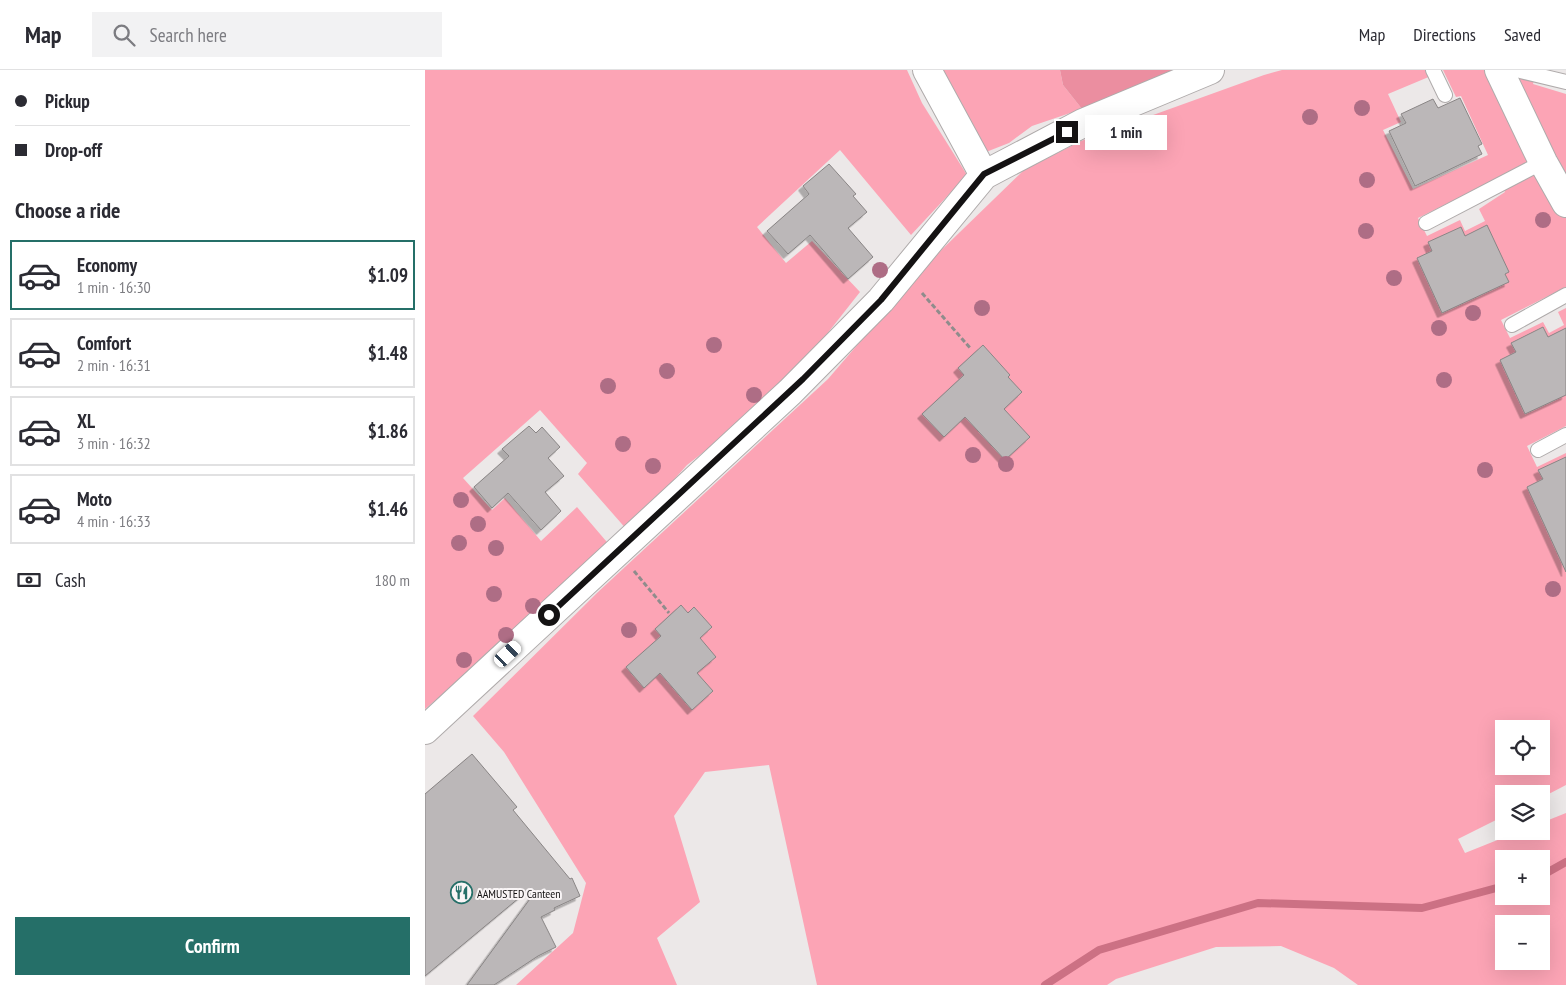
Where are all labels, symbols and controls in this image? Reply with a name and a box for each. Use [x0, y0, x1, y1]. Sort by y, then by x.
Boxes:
search box [92, 12, 442, 57]
text: Map [25, 19, 62, 50]
icon: search [110, 21, 138, 49]
text: Search here [150, 23, 227, 47]
text: Map [1359, 23, 1385, 46]
text: Directions [1413, 23, 1476, 46]
text: Saved [1504, 23, 1541, 46]
text: Pickup [45, 89, 90, 113]
callout: 1 min [1085, 114, 1167, 150]
route end [1056, 121, 1078, 143]
text: 1 min [1110, 122, 1142, 142]
text: Drop-off [45, 138, 102, 162]
text: Choose a ride [15, 196, 120, 224]
icon: car [17, 253, 62, 298]
text: Economy [77, 253, 137, 277]
text: $1.09 [368, 263, 408, 287]
text: 1 min · 16:30 [77, 277, 151, 297]
icon: car [17, 331, 62, 376]
text: Comfort [77, 331, 131, 355]
text: $1.48 [368, 341, 408, 365]
text: 2 min · 16:31 [77, 355, 151, 375]
icon: car [17, 409, 62, 454]
text: XL [77, 409, 95, 433]
text: $1.86 [368, 419, 408, 443]
text: 3 min · 16:32 [77, 433, 151, 453]
icon: car [17, 487, 62, 532]
text: Moto [77, 487, 112, 511]
text: $1.46 [368, 497, 408, 521]
text: 4 min · 16:33 [77, 511, 151, 531]
icon: cash [15, 566, 43, 594]
text: Cash [55, 568, 86, 592]
text: 180 m [375, 570, 410, 590]
route start [538, 604, 560, 626]
car [491, 638, 524, 670]
map controls [1495, 720, 1550, 970]
button: locate [1495, 720, 1550, 775]
button: layers [1495, 785, 1550, 840]
button: + [1495, 850, 1550, 905]
restaurant icon: AAMUSTED Canteen [449, 881, 473, 905]
place label: AAMUSTED Canteen [477, 886, 560, 901]
button: − [1495, 915, 1550, 970]
button: Confirm [15, 917, 410, 975]

